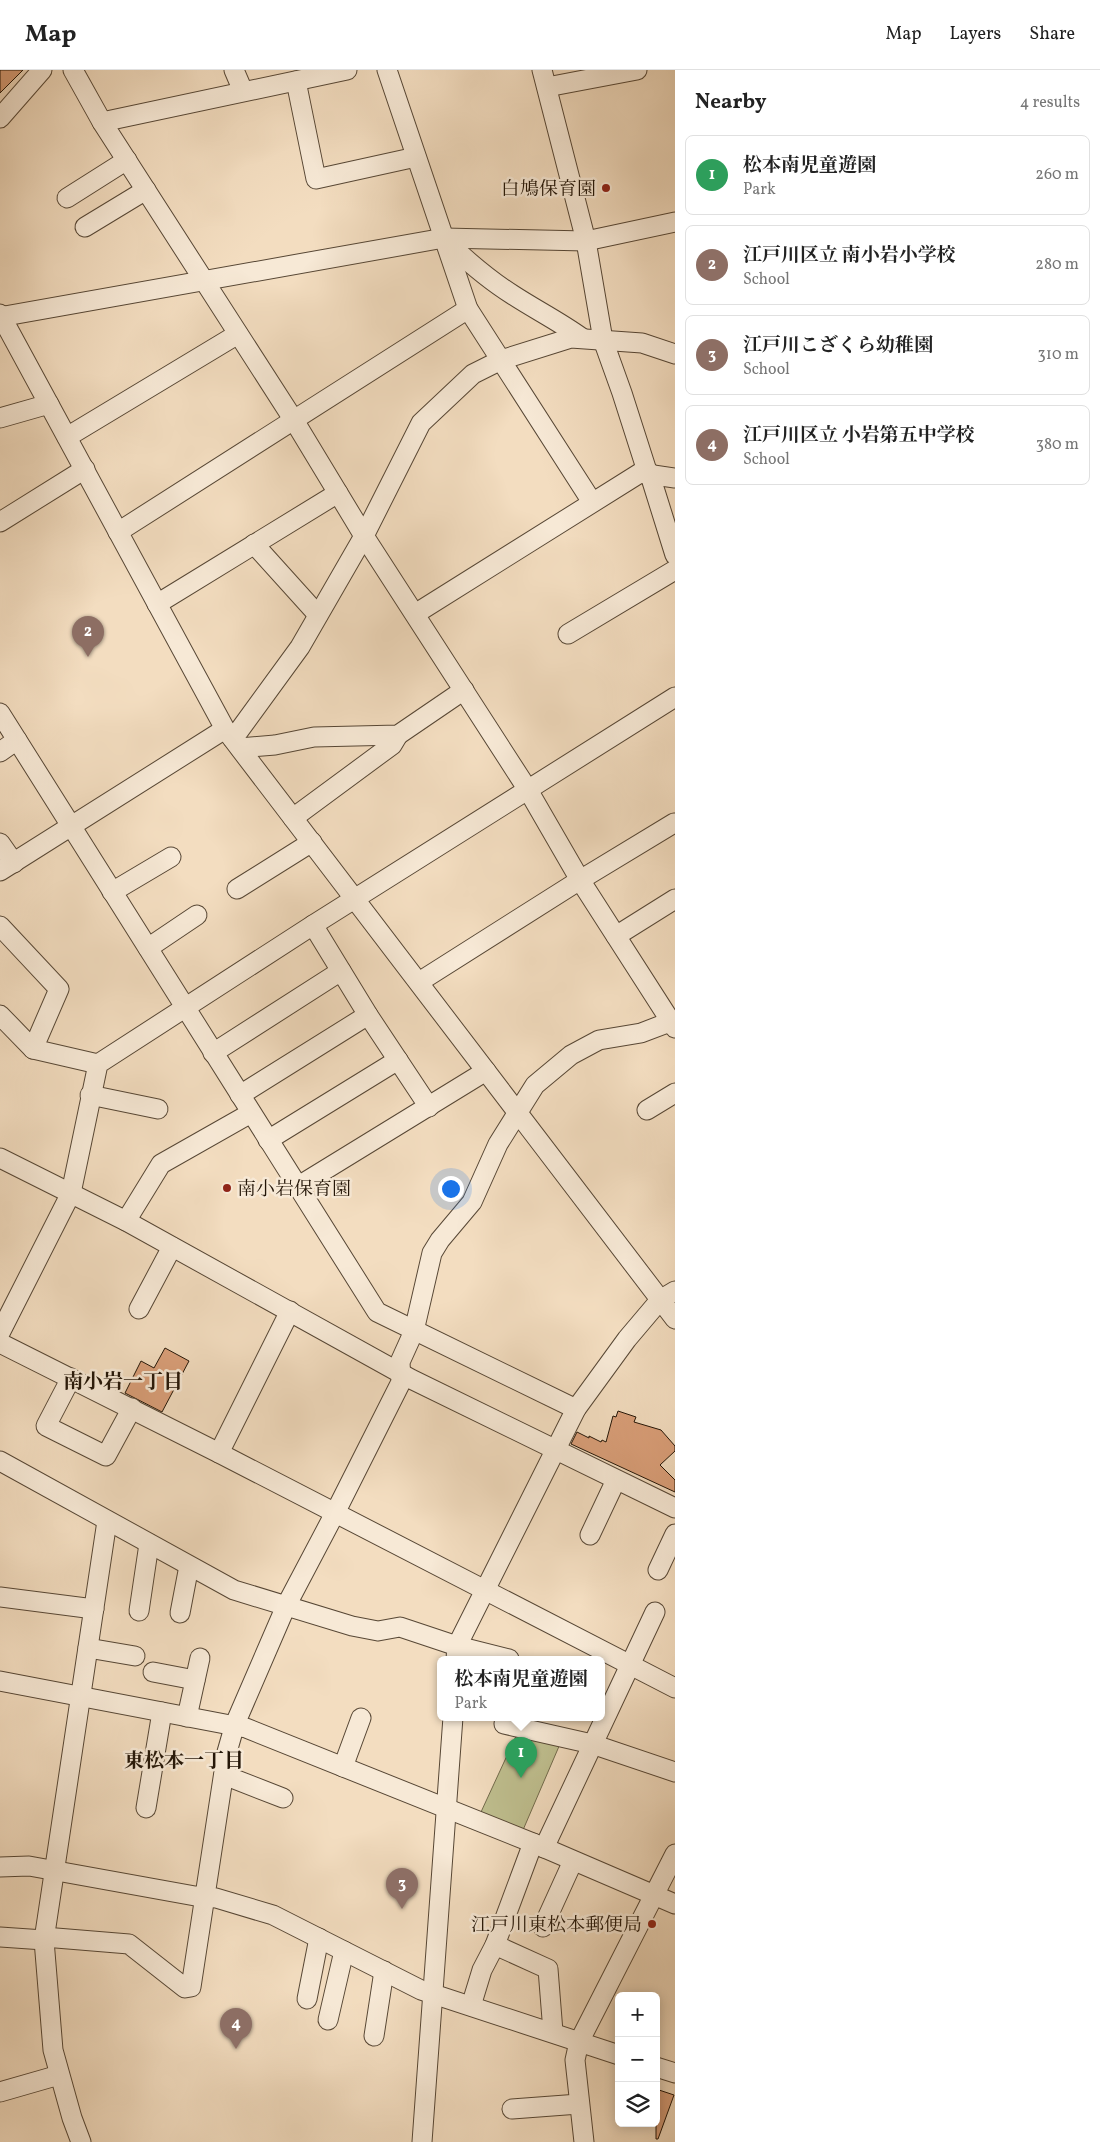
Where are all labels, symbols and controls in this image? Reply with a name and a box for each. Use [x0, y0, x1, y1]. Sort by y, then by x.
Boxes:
text: Map [25, 18, 76, 52]
text: Map [885, 22, 921, 47]
text: Layers [949, 22, 1001, 47]
text: Share [1029, 22, 1075, 47]
text: Nearby [695, 88, 766, 117]
text: 4 results [1020, 92, 1080, 114]
text: 松本南児童遊園 [743, 153, 876, 179]
text: 1 [709, 164, 715, 186]
text: 260 m [1035, 164, 1079, 186]
place label: 白鳩保育園 [501, 177, 596, 203]
text: Park [743, 179, 776, 201]
marker: 白鳩保育園 [600, 182, 612, 194]
text: 江戸川区立 南小岩小学校 [743, 243, 956, 269]
text: 2 [708, 254, 716, 276]
text: 280 m [1035, 254, 1079, 276]
text: School [743, 269, 790, 291]
text: 江戸川こざくら幼稚園 [743, 333, 933, 359]
text: 3 [708, 344, 716, 366]
text: 310 m [1038, 344, 1079, 366]
text: School [743, 359, 790, 381]
text: 江戸川区立 小岩第五中学校 [743, 423, 975, 449]
text: 4 [707, 434, 717, 456]
text: 380 m [1036, 434, 1079, 456]
text: School [743, 449, 790, 471]
pin: 2 [72, 616, 104, 657]
your location [438, 1176, 464, 1202]
place label: 南小岩保育園 [237, 1177, 351, 1203]
marker: 南小岩保育園 [221, 1182, 233, 1194]
district label: 南小岩一丁目 [63, 1369, 183, 1397]
popup [437, 1656, 605, 1721]
text: 松本南児童遊園 [454, 1667, 588, 1693]
text: Park [454, 1693, 487, 1715]
pin: 1 [505, 1737, 537, 1778]
district label: 東松本一丁目 [124, 1748, 244, 1776]
pin: 3 [386, 1868, 418, 1909]
place label: 江戸川東松本郵便局 [471, 1913, 642, 1939]
marker: 江戸川東松本郵便局 [646, 1918, 658, 1930]
map controls [615, 1992, 660, 2127]
button: + [615, 1992, 660, 2037]
pin: 4 [220, 2008, 252, 2049]
button: − [615, 2037, 660, 2082]
button: layers [615, 2082, 660, 2127]

